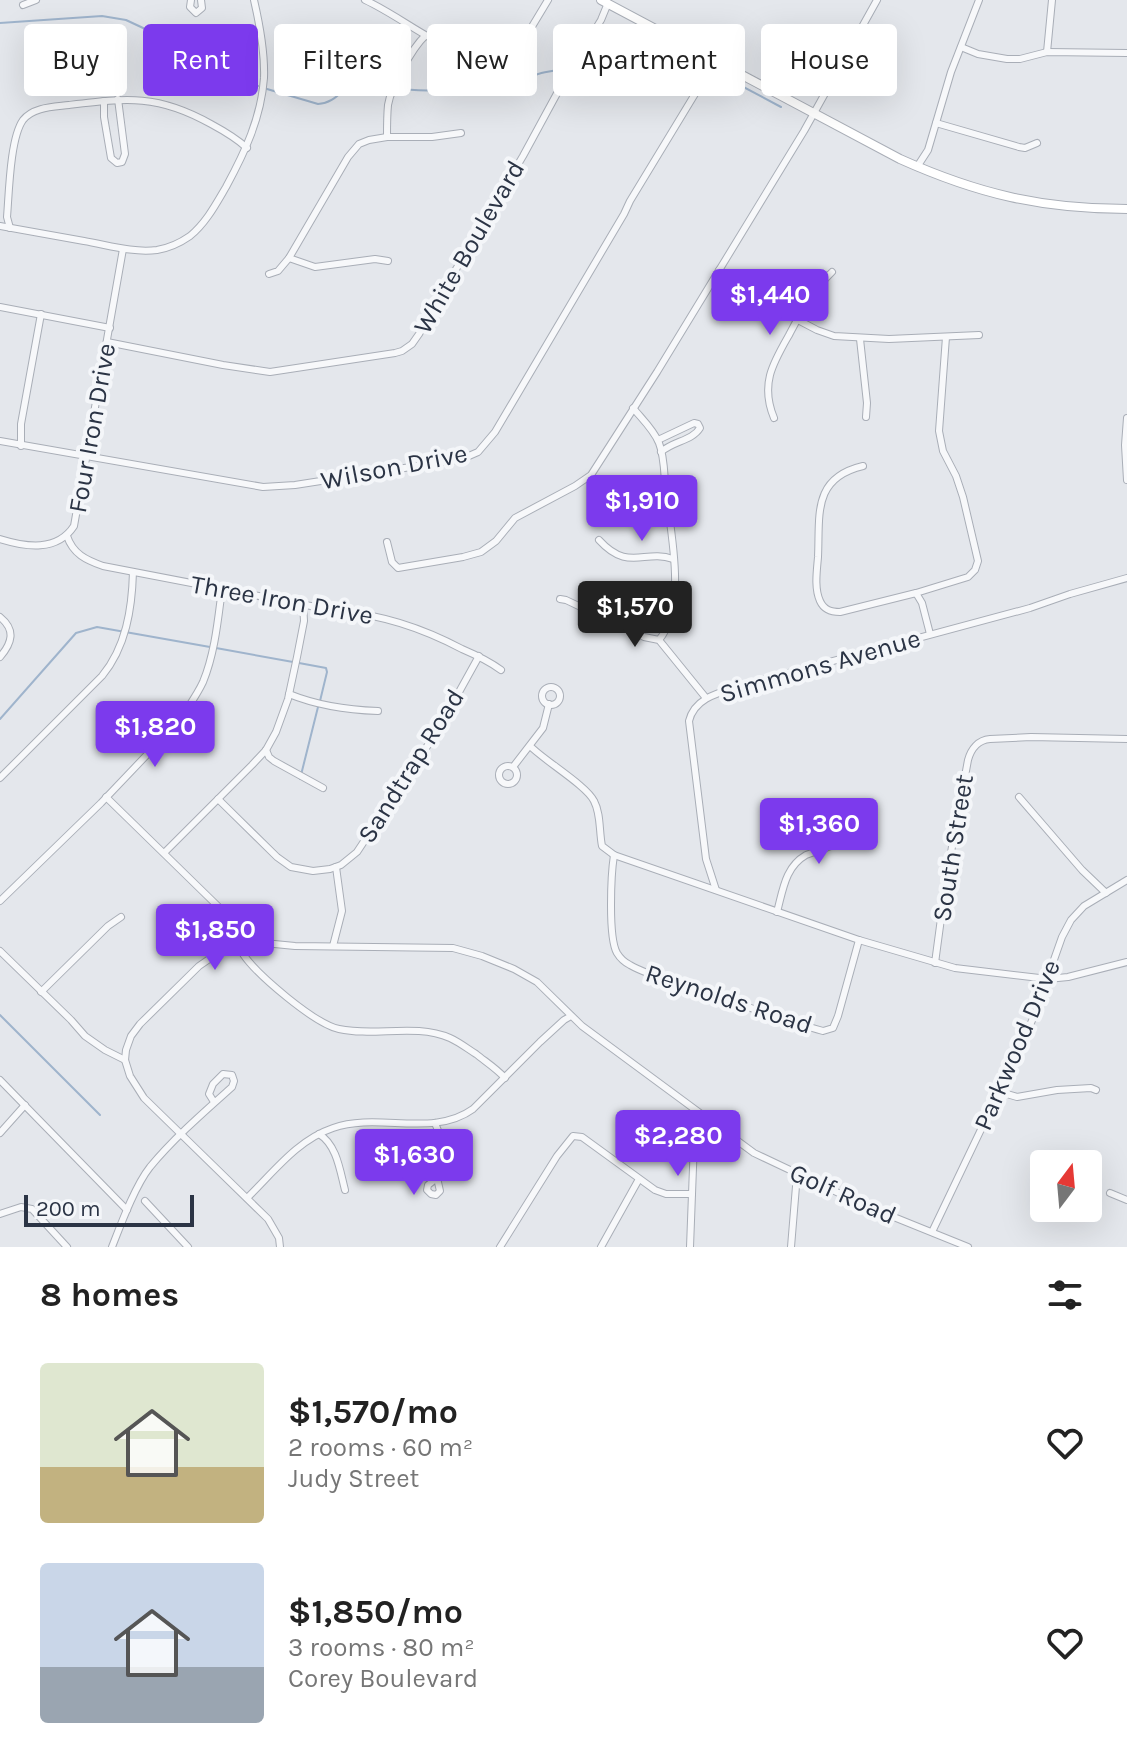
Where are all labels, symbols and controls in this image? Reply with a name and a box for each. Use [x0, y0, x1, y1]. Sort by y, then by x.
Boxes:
chip: Buy [24, 24, 127, 96]
chip: Rent [143, 24, 258, 96]
chip: Filters [274, 24, 411, 96]
chip: New [427, 24, 537, 96]
chip: Apartment [553, 24, 745, 96]
chip: House [761, 24, 897, 96]
street label: White Boulevard [407, 155, 531, 339]
pin: $1,440 [705, 269, 835, 337]
text: $1,440 [729, 279, 811, 310]
street label: Four Iron Drive [62, 341, 122, 515]
street label: Wilson Drive [318, 438, 470, 496]
pin: $1,910 [577, 475, 707, 543]
text: $1,910 [604, 485, 680, 516]
street label: Three Iron Drive [188, 569, 376, 631]
pin: $1,570 [570, 581, 700, 649]
text: $1,570 [596, 591, 674, 622]
street label: Simmons Avenue [716, 623, 924, 709]
street label: Sandtrap Road [351, 683, 471, 849]
pin: $1,820 [90, 701, 220, 769]
text: $1,820 [114, 711, 196, 742]
street label: South Street [926, 772, 980, 924]
pin: $1,360 [754, 798, 884, 866]
text: $1,360 [778, 808, 860, 839]
pin: $1,850 [150, 904, 280, 972]
text: $1,850 [174, 914, 256, 945]
street label: Parkwood Drive [967, 955, 1067, 1135]
street label: Reynolds Road [642, 957, 816, 1041]
pin: $2,280 [613, 1110, 743, 1178]
text: $2,280 [633, 1120, 723, 1151]
pin: $1,630 [349, 1129, 479, 1197]
text: $1,630 [373, 1139, 455, 1170]
north arrow [1030, 1150, 1102, 1222]
map controls [1030, 1150, 1102, 1222]
street label: Golf Road [785, 1157, 901, 1231]
scale bar [24, 1191, 194, 1227]
text: 200 m [36, 1196, 101, 1222]
icon: filters [1043, 1273, 1087, 1317]
text: 8 homes [40, 1275, 179, 1315]
text: $1,570/mo [288, 1392, 458, 1432]
icon: home [104, 1395, 200, 1491]
icon: heart [1043, 1421, 1087, 1465]
text: 2 rooms · 60 m² [288, 1432, 473, 1463]
text: Judy Street [288, 1463, 419, 1494]
text: $1,850/mo [288, 1592, 463, 1632]
icon: home [104, 1595, 200, 1691]
icon: heart [1043, 1621, 1087, 1665]
text: 3 rooms · 80 m² [288, 1632, 475, 1663]
text: Corey Boulevard [288, 1663, 478, 1694]

